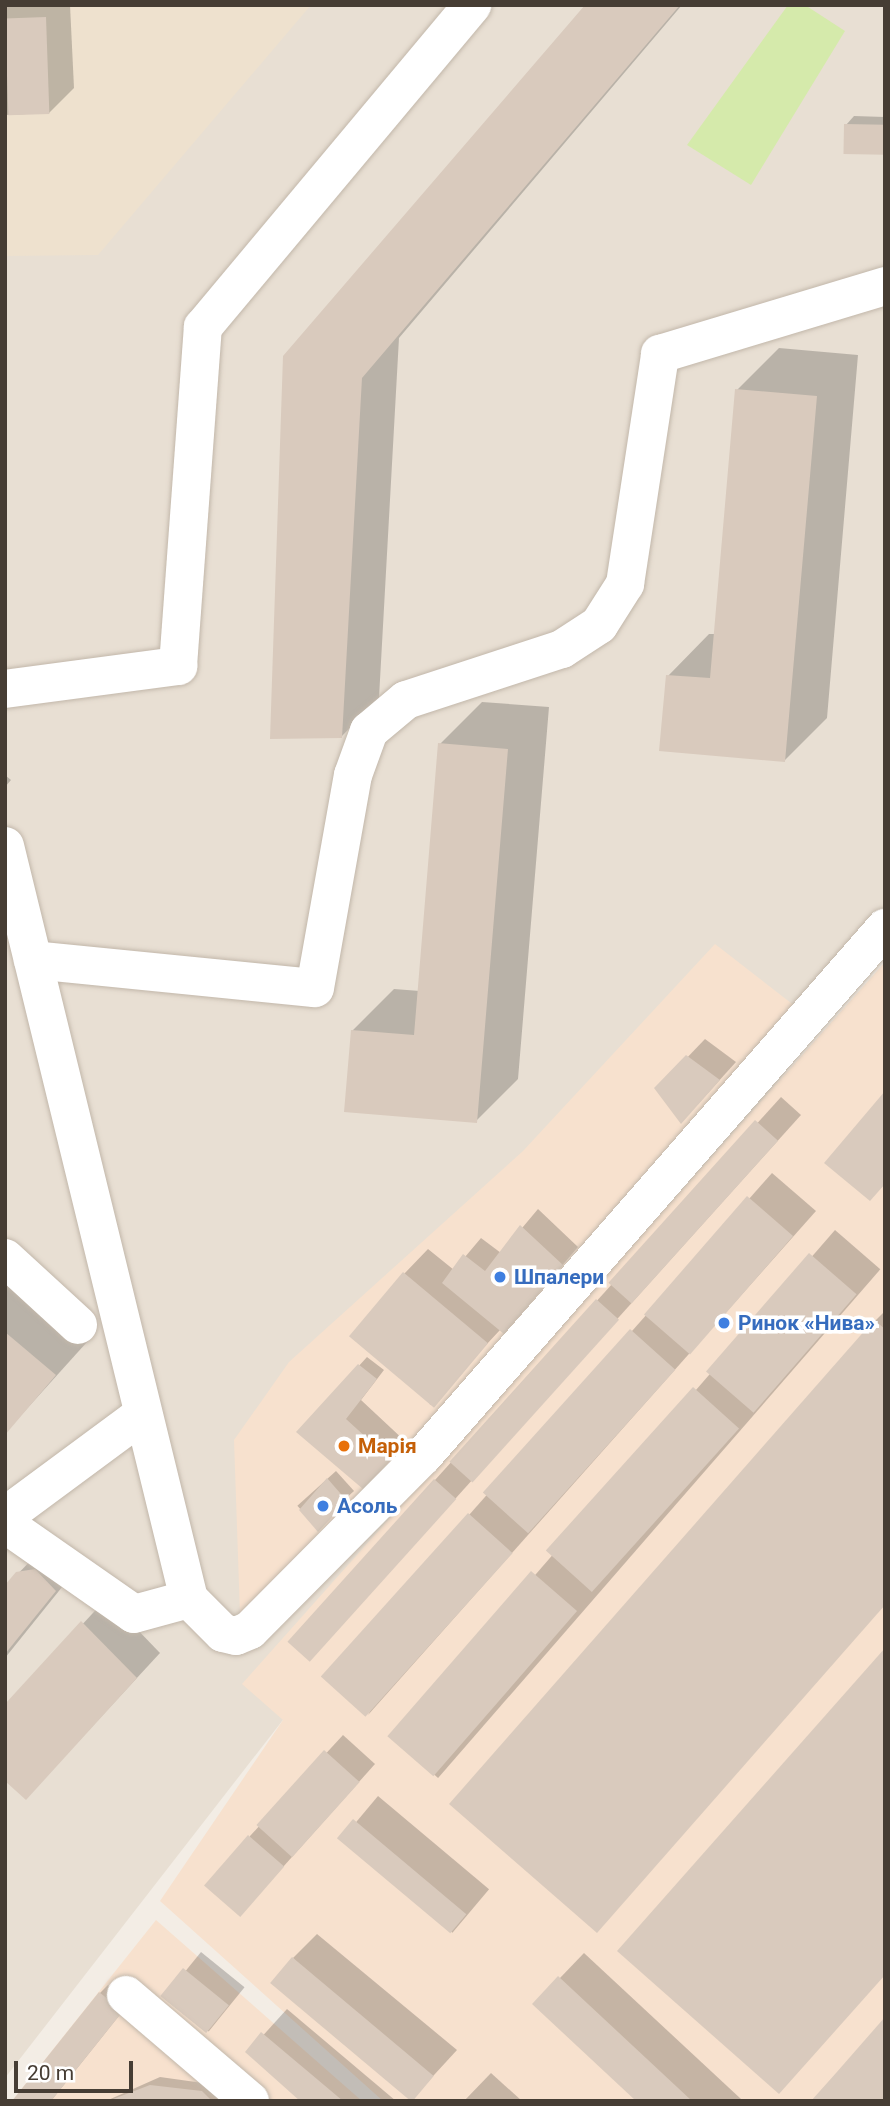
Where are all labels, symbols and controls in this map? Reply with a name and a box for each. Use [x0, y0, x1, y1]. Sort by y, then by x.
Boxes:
place label: Шпалери [514, 1264, 604, 1290]
marker: Шпалери [492, 1269, 508, 1285]
place label: Ринок «Нива» [738, 1310, 875, 1336]
marker: Ринок «Нива» [716, 1315, 732, 1331]
place label: Марія [358, 1433, 417, 1459]
marker: Марія [336, 1438, 352, 1454]
place label: Асоль [337, 1493, 397, 1519]
marker: Асоль [315, 1498, 331, 1514]
scale bar [18, 2046, 136, 2090]
text: 20 m [27, 2061, 74, 2085]

